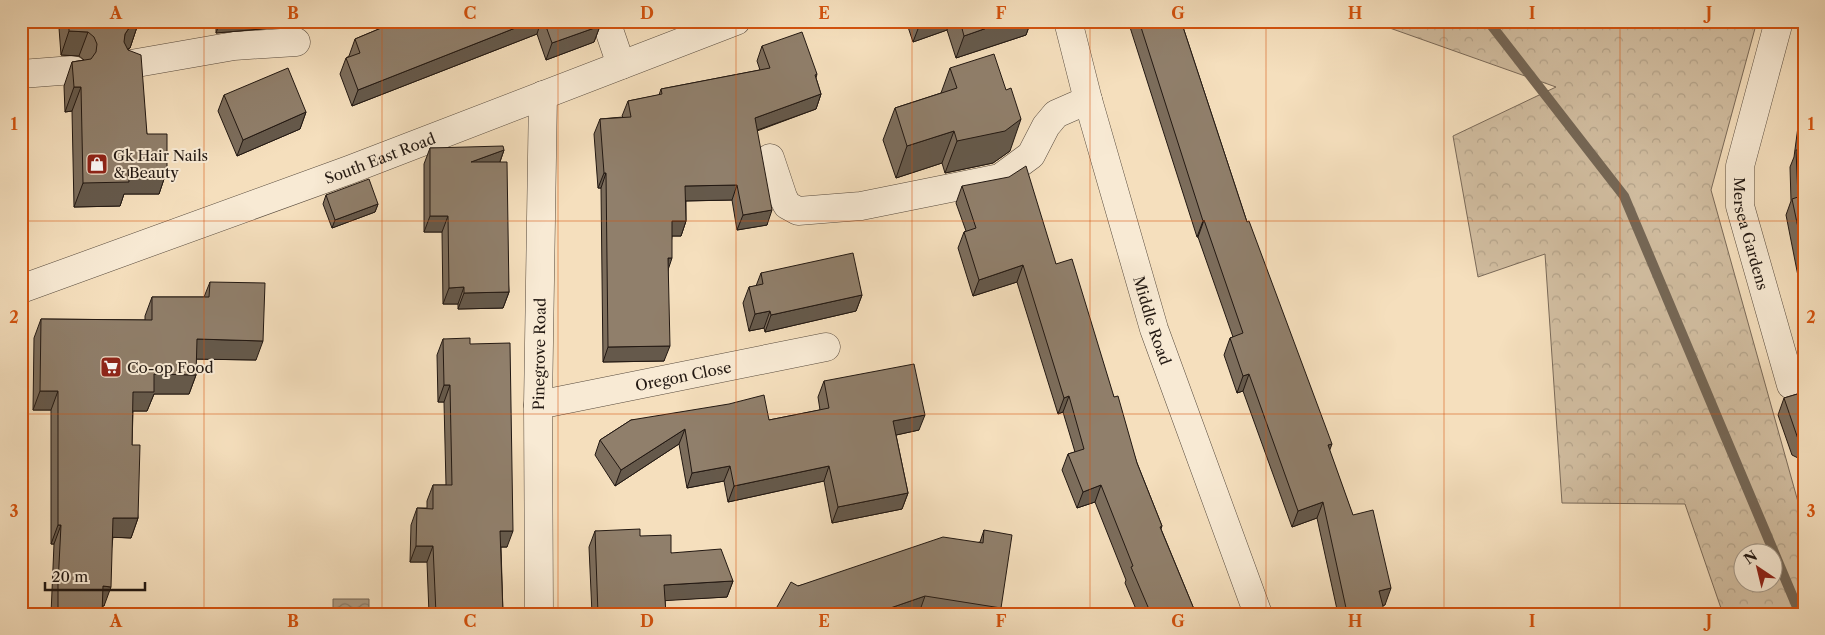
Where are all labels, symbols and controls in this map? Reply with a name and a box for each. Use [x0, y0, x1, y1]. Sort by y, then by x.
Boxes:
text: A [109, 3, 123, 23]
text: B [287, 3, 299, 23]
text: C [464, 3, 476, 23]
text: D [640, 3, 654, 23]
text: E [818, 3, 830, 23]
text: F [996, 3, 1007, 23]
text: G [1171, 3, 1185, 23]
text: H [1348, 3, 1362, 23]
text: I [1529, 3, 1536, 23]
text: J [1703, 3, 1712, 23]
text: 1 [10, 114, 18, 134]
text: 1 [1807, 114, 1815, 134]
street label: South East Road [322, 128, 438, 188]
place label: Gk Hair Nails & Beauty [113, 146, 208, 182]
shop icon: Gk Hair Nails & Beauty [85, 152, 109, 176]
street label: Mersea Gardens [1731, 177, 1773, 292]
street label: Middle Road [1130, 274, 1176, 367]
street label: Pinegrove Road [528, 298, 549, 410]
text: 2 [9, 307, 19, 327]
text: 2 [1806, 307, 1816, 327]
supermarket icon: Co-op Food [99, 355, 123, 379]
street label: Oregon Close [633, 357, 733, 395]
place label: Co-op Food [127, 358, 214, 377]
text: 3 [9, 501, 19, 521]
text: 3 [1806, 501, 1816, 521]
north arrow [1732, 542, 1782, 592]
text: N [1740, 546, 1761, 568]
scale bar [45, 560, 145, 592]
text: 20 m [52, 567, 88, 586]
text: A [109, 611, 123, 631]
text: B [287, 611, 299, 631]
text: C [464, 611, 476, 631]
text: D [640, 611, 654, 631]
text: E [818, 611, 830, 631]
text: F [996, 611, 1007, 631]
text: G [1171, 611, 1185, 631]
text: H [1348, 611, 1362, 631]
text: I [1529, 611, 1536, 631]
text: J [1703, 611, 1712, 631]

